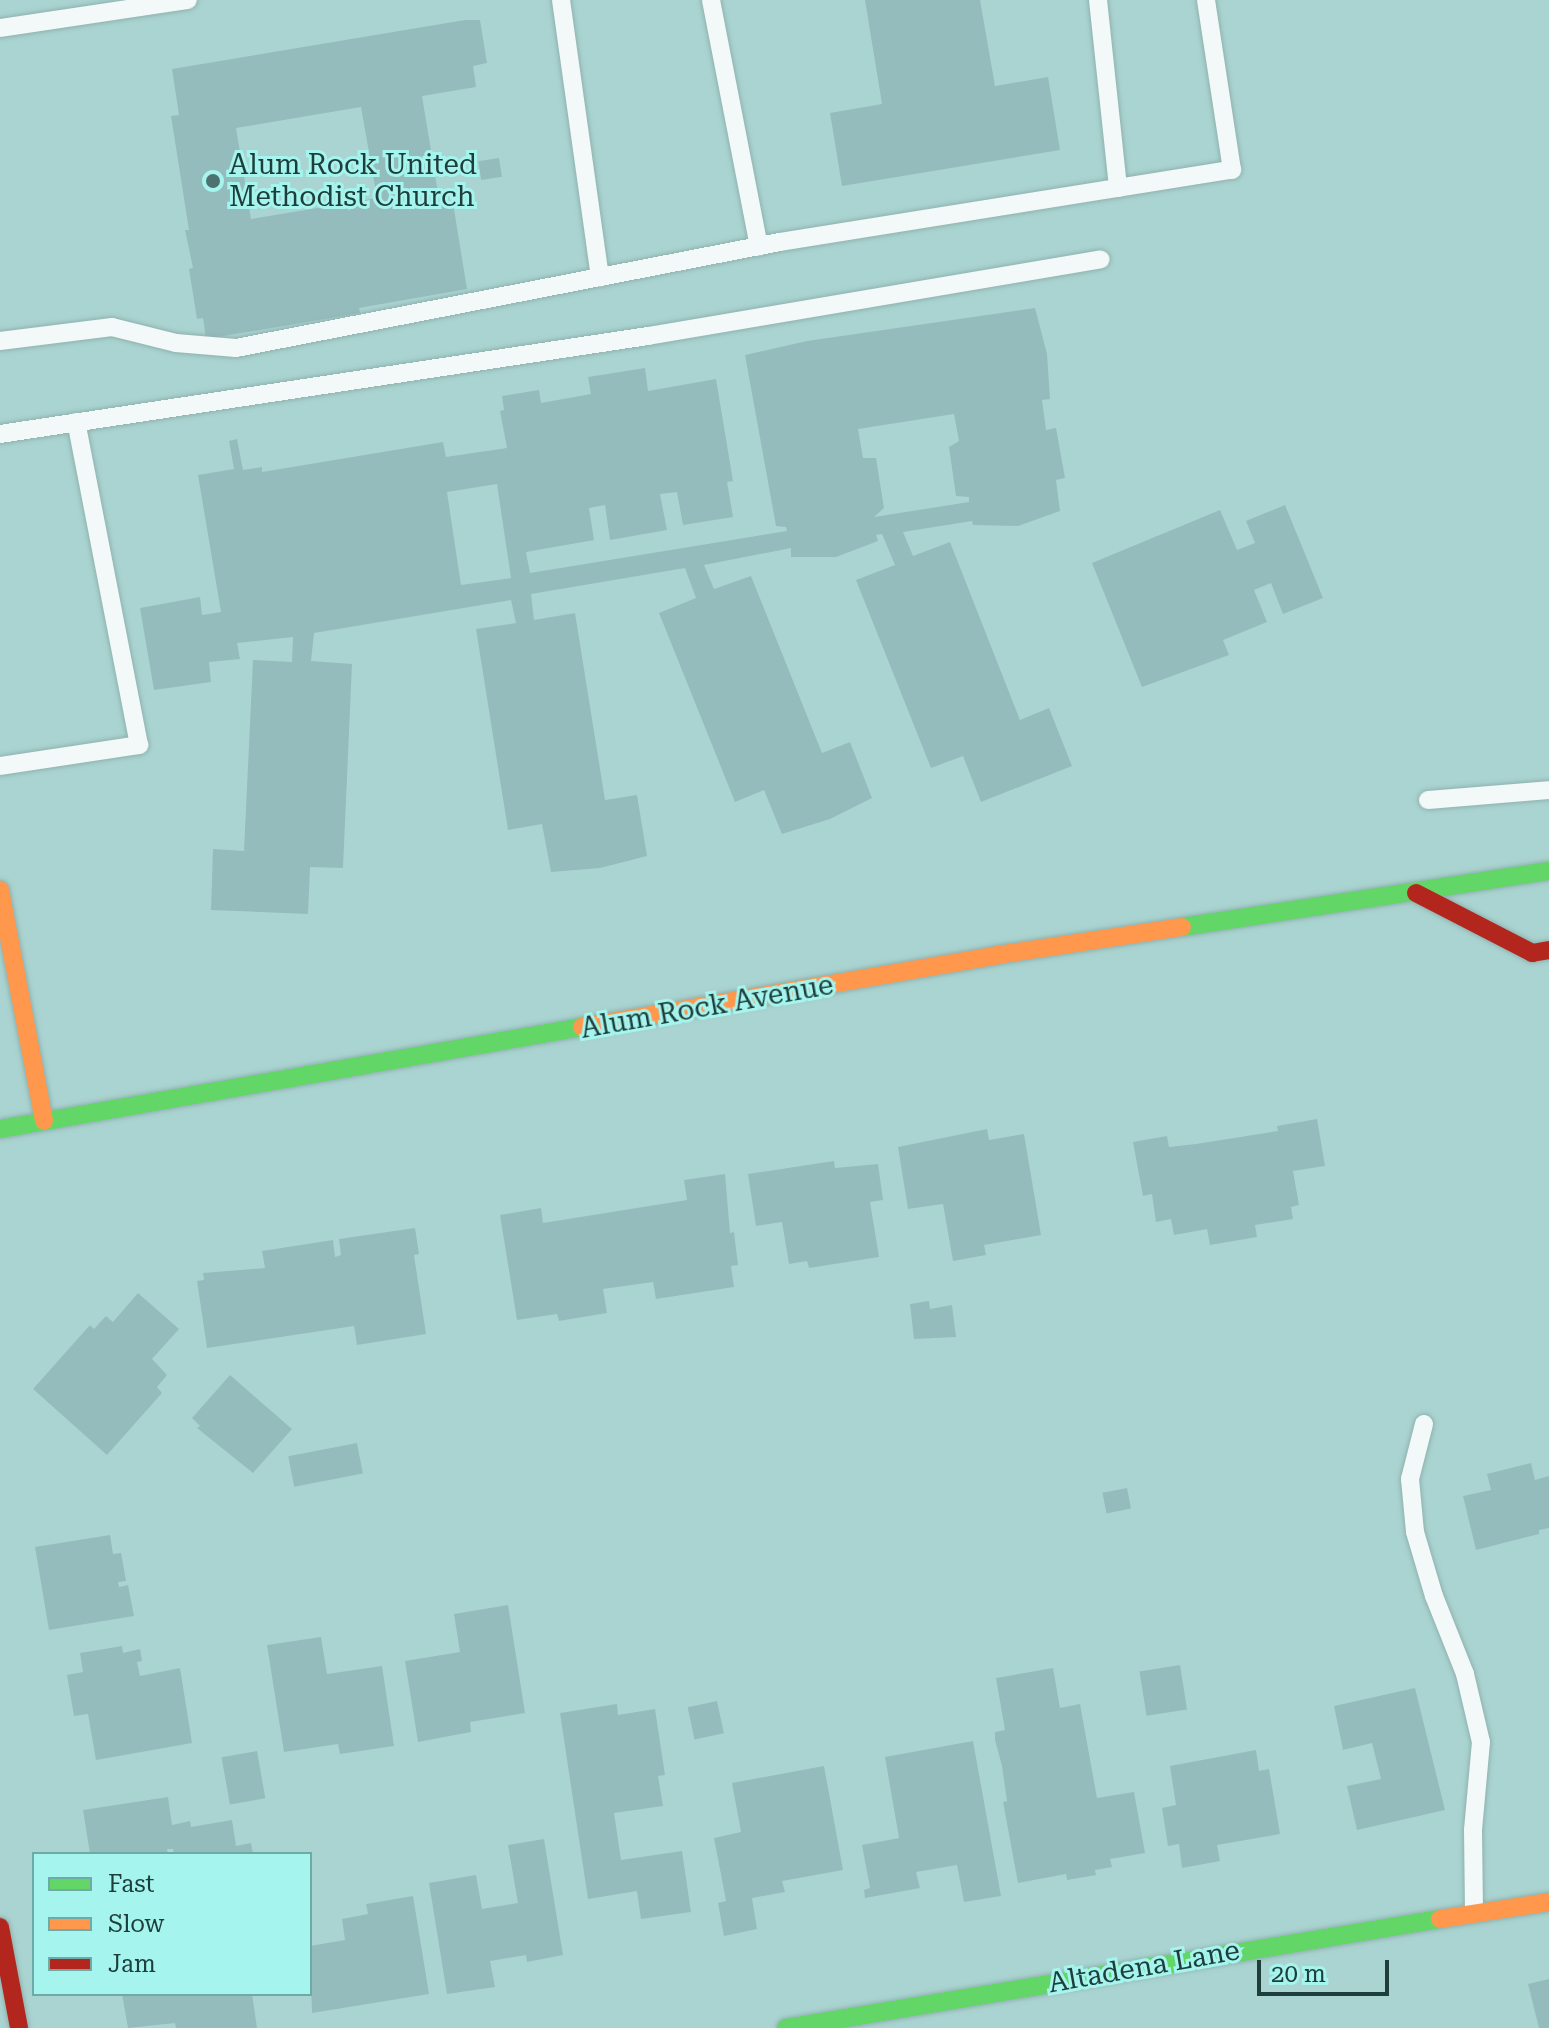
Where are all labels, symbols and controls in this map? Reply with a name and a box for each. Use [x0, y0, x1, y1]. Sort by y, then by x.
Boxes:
place label: Alum Rock United Methodist Church [229, 148, 477, 214]
marker: Alum Rock United Methodist Church [204, 172, 222, 190]
street label: Alum Rock Avenue [578, 968, 836, 1046]
legend [32, 1852, 312, 1996]
text: Fast [108, 1870, 155, 1898]
text: Slow [108, 1910, 164, 1938]
street label: Altadena Lane [1046, 1934, 1242, 2000]
scale bar [1261, 1944, 1393, 1994]
text: Jam [108, 1950, 156, 1978]
text: 20 m [1271, 1960, 1326, 1988]

